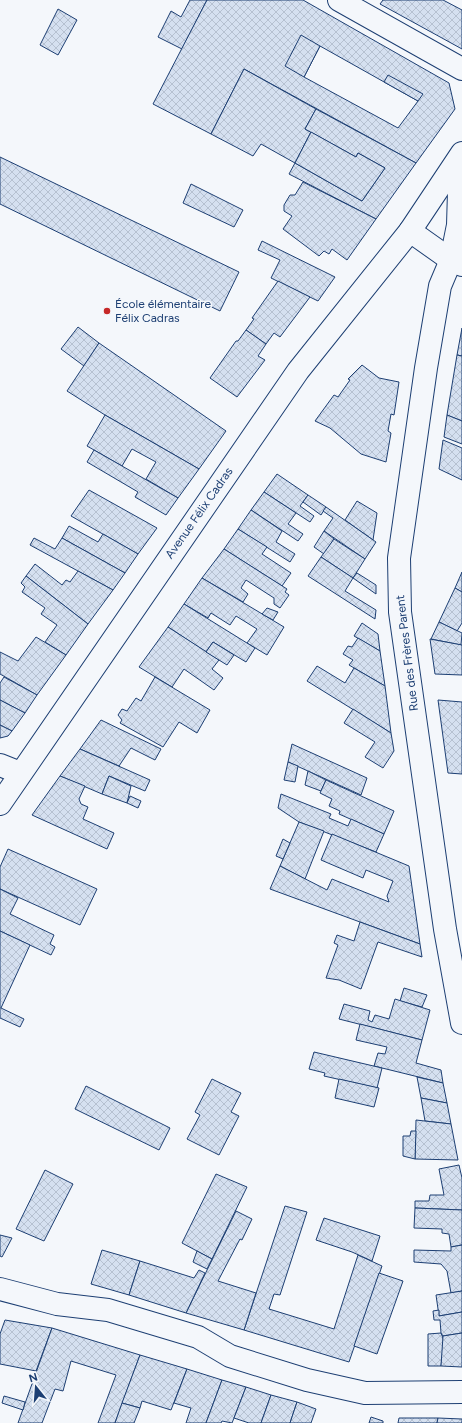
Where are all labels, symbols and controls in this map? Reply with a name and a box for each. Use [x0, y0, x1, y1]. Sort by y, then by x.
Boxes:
place label: École élémentaire Félix Cadras [115, 297, 211, 325]
marker: École élémentaire Félix Cadras [102, 306, 112, 316]
street label: Avenue Félix Cadras [162, 464, 236, 561]
street label: Rue des Frères Parent [393, 594, 421, 712]
north arrow [16, 1367, 56, 1407]
text: N [27, 1370, 39, 1385]

